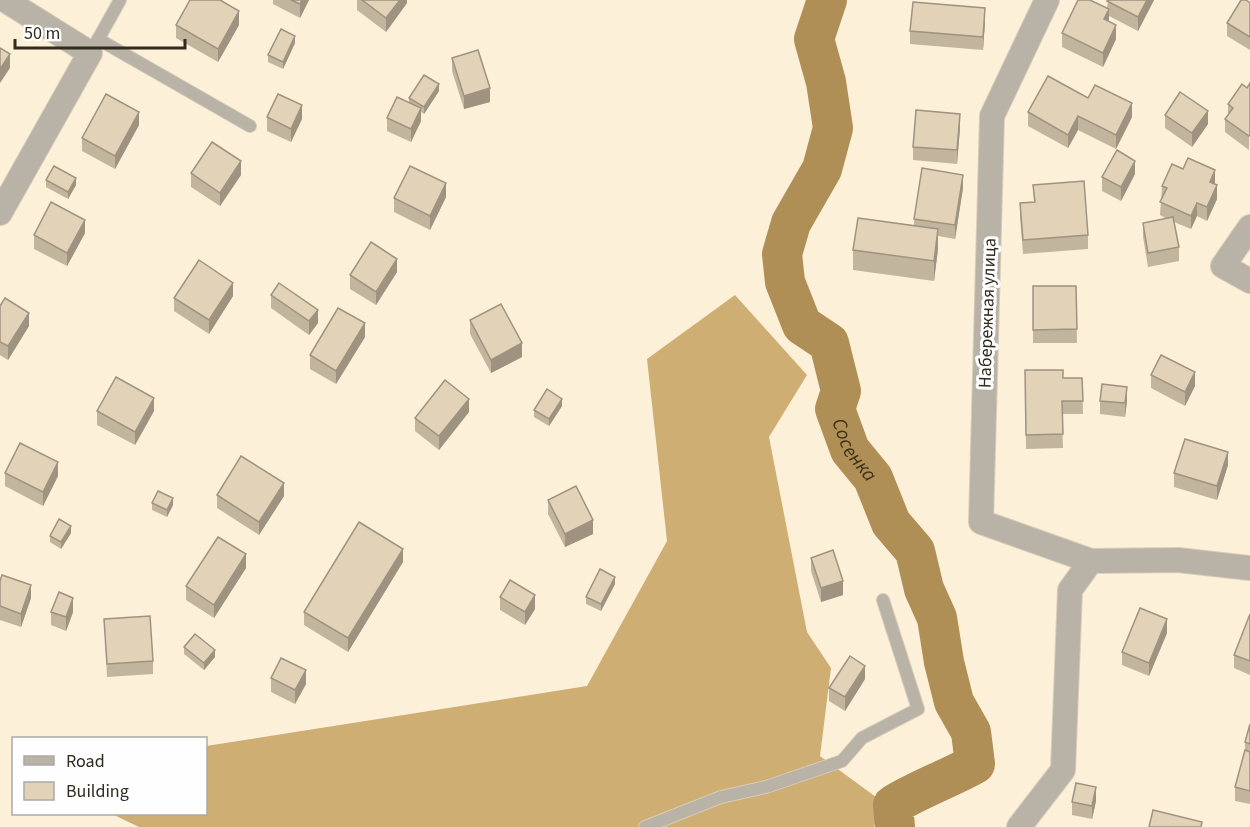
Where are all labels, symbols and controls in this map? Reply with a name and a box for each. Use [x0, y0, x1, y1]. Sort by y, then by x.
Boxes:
scale bar [15, 12, 184, 50]
text: 50 m [24, 21, 60, 46]
street label: Набережная улица [972, 238, 1003, 388]
water label: Сосенка [825, 414, 884, 488]
legend [12, 737, 207, 815]
text: Road [66, 749, 105, 774]
text: Building [66, 779, 129, 804]

